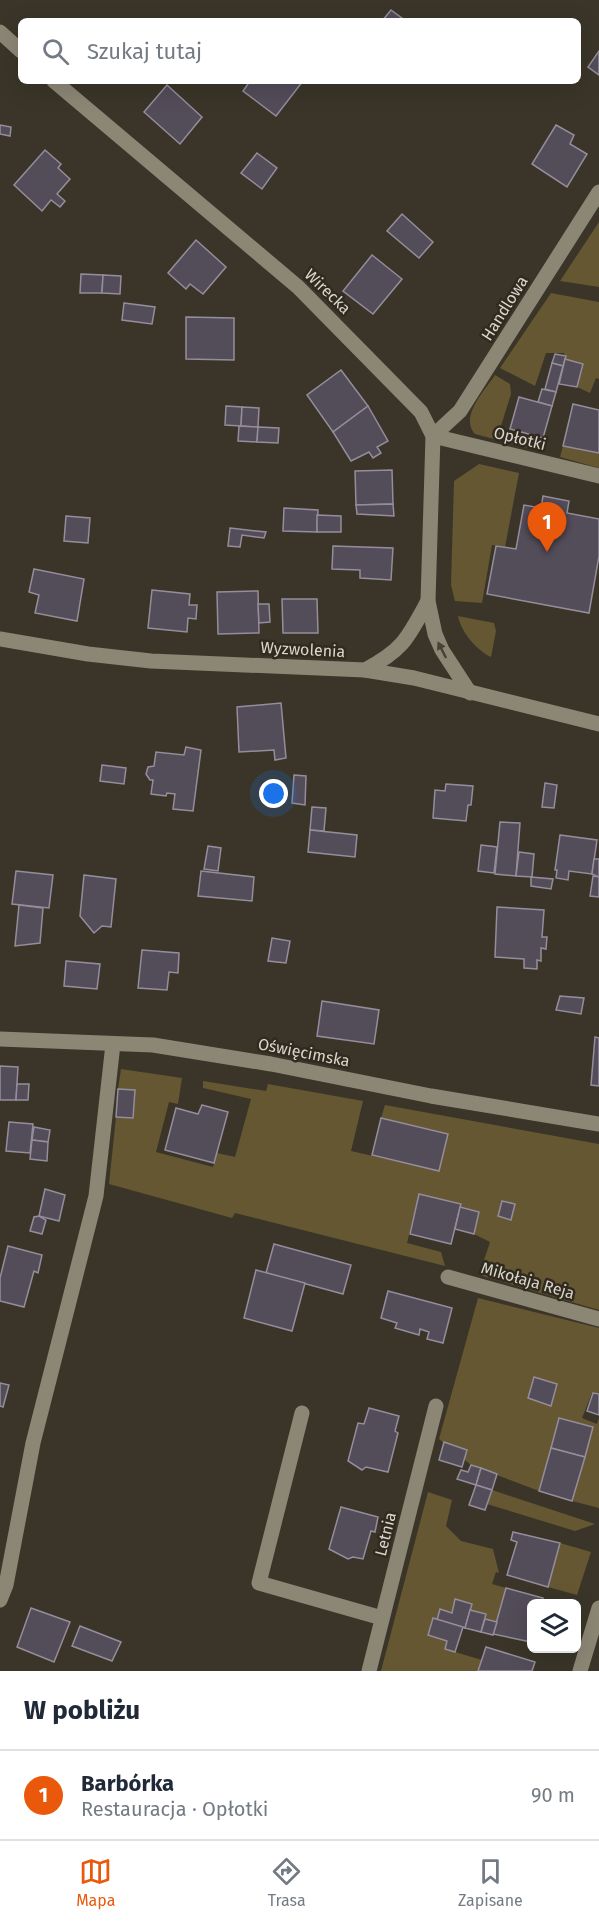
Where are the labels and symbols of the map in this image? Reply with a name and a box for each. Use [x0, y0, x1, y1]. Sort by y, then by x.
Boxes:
street label: Wirecka [301, 265, 355, 318]
street label: Handlowa [477, 273, 532, 344]
street label: Opłotki [492, 423, 548, 454]
pin: 1 [528, 502, 566, 552]
street label: Wyzwolenia [260, 638, 346, 661]
one-way arrow [438, 641, 447, 658]
your location [259, 779, 288, 808]
street label: Oświęcimska [256, 1034, 351, 1071]
street label: Mikołaja Reja [479, 1258, 577, 1303]
street label: Letnia [371, 1510, 400, 1558]

